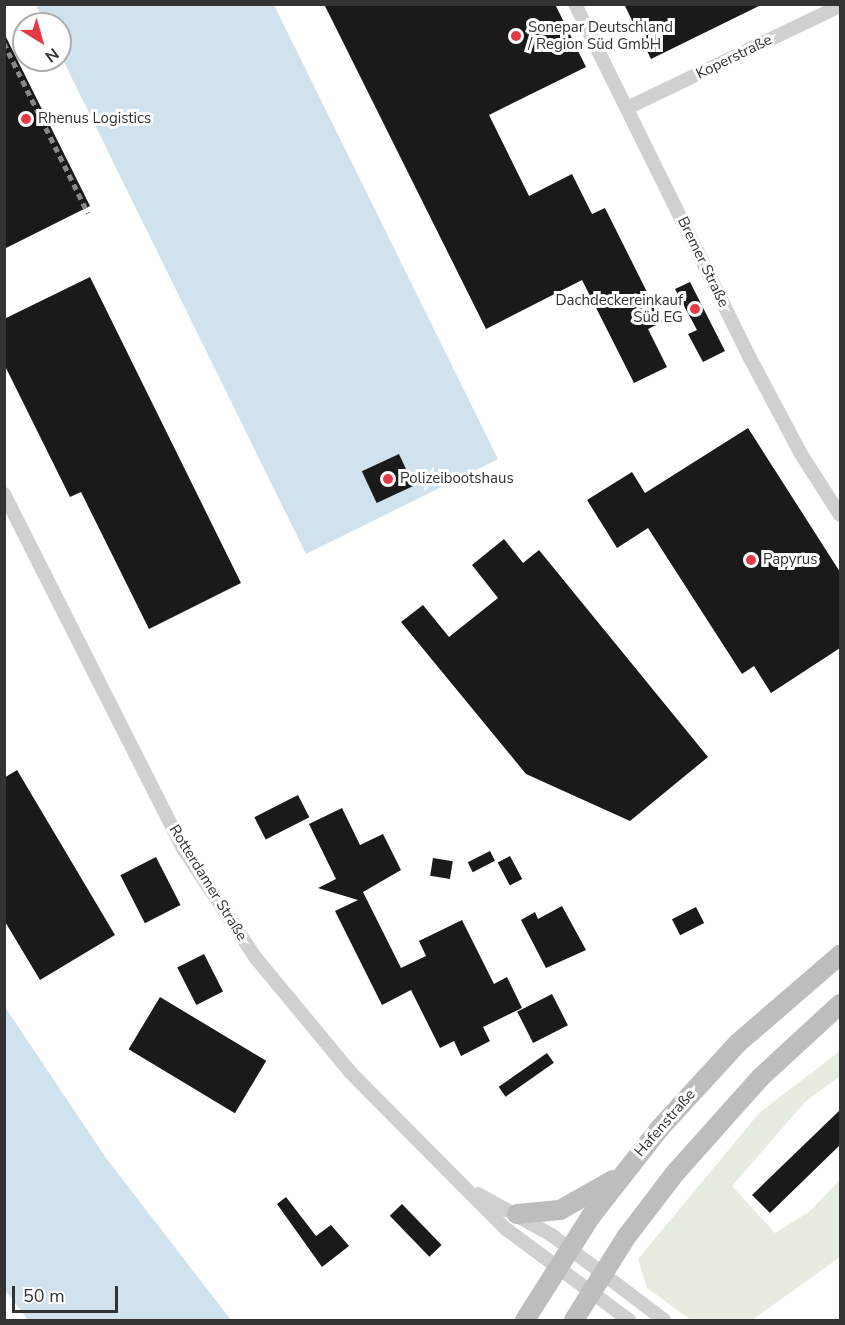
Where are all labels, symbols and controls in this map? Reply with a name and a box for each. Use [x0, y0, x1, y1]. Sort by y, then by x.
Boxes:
north arrow [12, 12, 72, 72]
place label: Sonepar Deutschland / Region Süd GmbH [528, 18, 673, 53]
marker: Sonepar Deutschland / Region Süd GmbH [509, 29, 523, 43]
street label: Koperstraße [693, 31, 775, 83]
text: N [40, 42, 63, 67]
place label: Rhenus Logistics [38, 110, 151, 128]
marker: Rhenus Logistics [19, 112, 33, 126]
street label: Bremer Straße [673, 214, 733, 310]
place label: Dachdeckereinkauf Süd EG [555, 291, 683, 326]
marker: Dachdeckereinkauf Süd EG [688, 302, 702, 316]
place label: Polizeibootshaus [400, 470, 514, 488]
marker: Polizeibootshaus [381, 472, 395, 486]
place label: Papyrus [763, 551, 817, 569]
marker: Papyrus [744, 553, 758, 567]
street label: Rotterdamer Straße [165, 822, 251, 944]
street label: Hafenstraße [631, 1086, 699, 1160]
scale bar [15, 1274, 122, 1312]
text: 50 m [23, 1284, 65, 1308]

